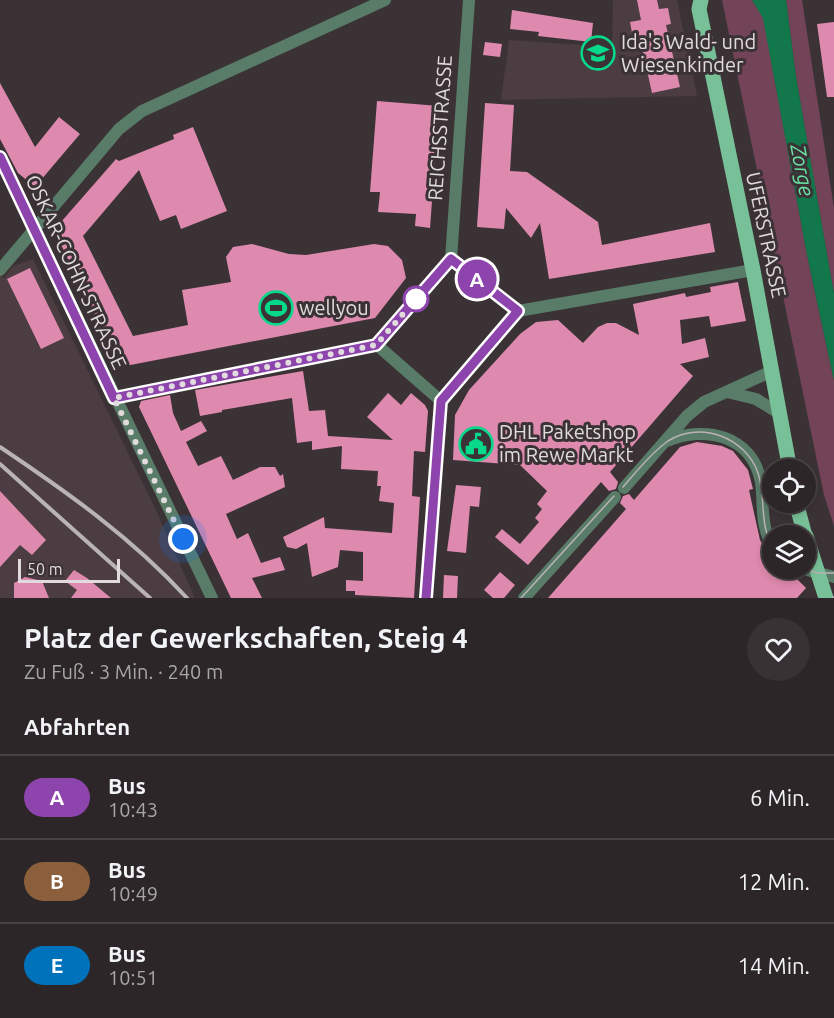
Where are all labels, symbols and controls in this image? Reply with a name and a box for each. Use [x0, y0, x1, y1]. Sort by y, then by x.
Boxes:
place label: Ida's Wald- und Wiesenkinder [621, 30, 756, 76]
school or university icon: Ida's Wald- und Wiesenkinder [580, 35, 616, 71]
street label: REICHSSTRASSE [423, 55, 456, 201]
water label: Zorge [786, 141, 820, 198]
street label: UFERSTRASSE [742, 170, 791, 300]
street label: OSKAR-COHN-STRASSE [21, 171, 132, 373]
line badge: A [458, 260, 496, 298]
text: A [470, 267, 484, 291]
unlabelled marker [403, 286, 429, 312]
sports icon: wellyou [258, 290, 294, 326]
place label: wellyou [299, 296, 369, 319]
place label: DHL Paketshop im Rewe Markt [499, 420, 636, 466]
public building icon: DHL Paketshop im Rewe Markt [458, 426, 494, 462]
map controls [762, 459, 816, 579]
button: locate [762, 459, 816, 513]
your location [168, 524, 198, 554]
button: layers [762, 525, 816, 579]
scale bar [18, 556, 120, 584]
text: 50 m [27, 560, 63, 578]
button: heart [747, 618, 810, 681]
text: Platz der Gewerkschaften, Steig 4 [24, 622, 468, 653]
text: Zu Fuß · 3 Min. · 240 m [24, 660, 223, 683]
text: Abfahrten [24, 714, 130, 739]
text: Bus [108, 773, 146, 798]
text: A [50, 785, 64, 809]
text: 6 Min. [750, 785, 810, 810]
text: 10:43 [108, 798, 158, 821]
text: Bus [108, 857, 146, 882]
text: B [50, 869, 64, 893]
text: 12 Min. [738, 869, 810, 894]
text: 10:49 [108, 882, 158, 905]
text: Bus [108, 941, 146, 966]
text: E [51, 953, 63, 977]
text: 14 Min. [738, 953, 810, 978]
text: 10:51 [108, 966, 158, 989]

